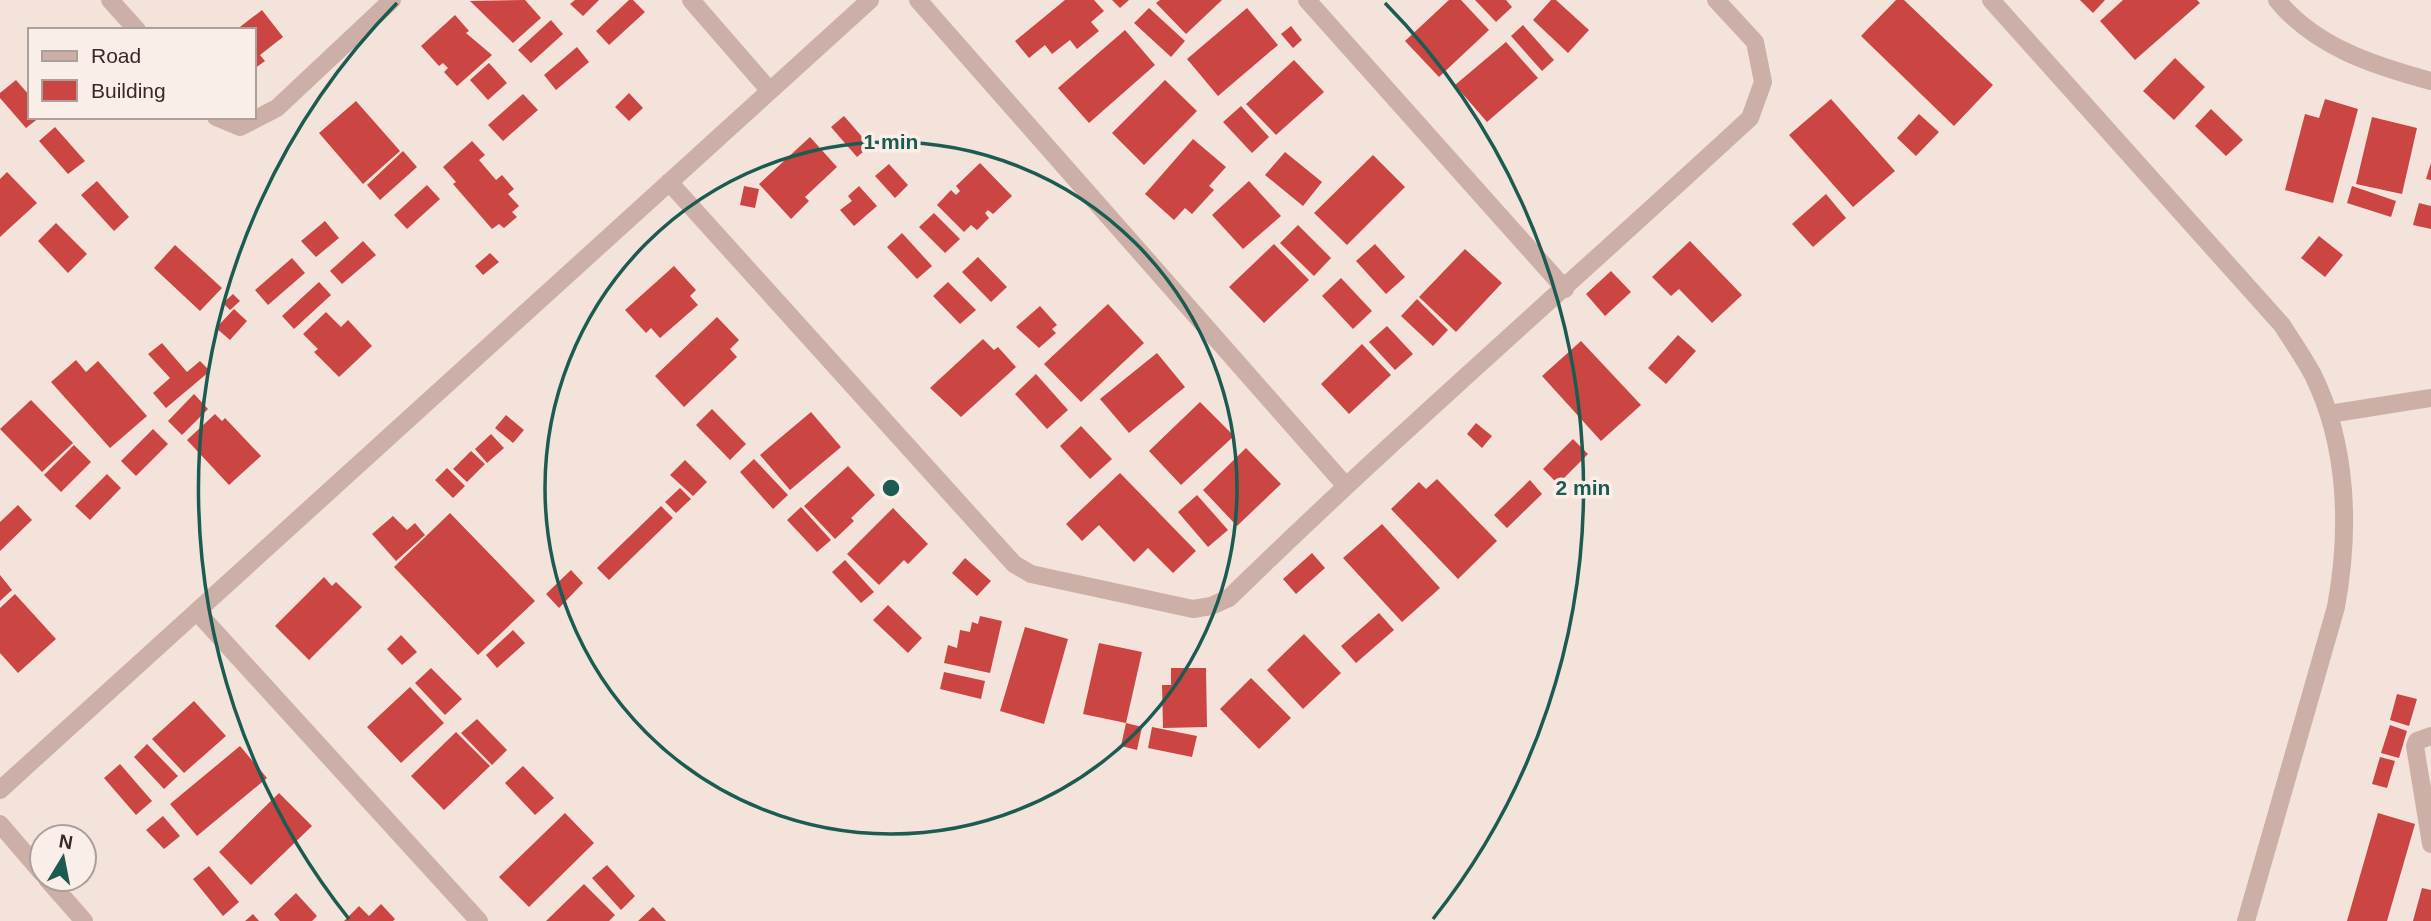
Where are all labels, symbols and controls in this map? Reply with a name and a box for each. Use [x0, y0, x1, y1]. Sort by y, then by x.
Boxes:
legend [28, 28, 256, 119]
text: Road [91, 44, 141, 67]
text: Building [91, 79, 166, 102]
text: 1 min [864, 130, 918, 153]
centre of rings [879, 476, 903, 500]
text: 2 min [1556, 476, 1610, 499]
north arrow [28, 823, 98, 893]
text: N [57, 830, 74, 853]

